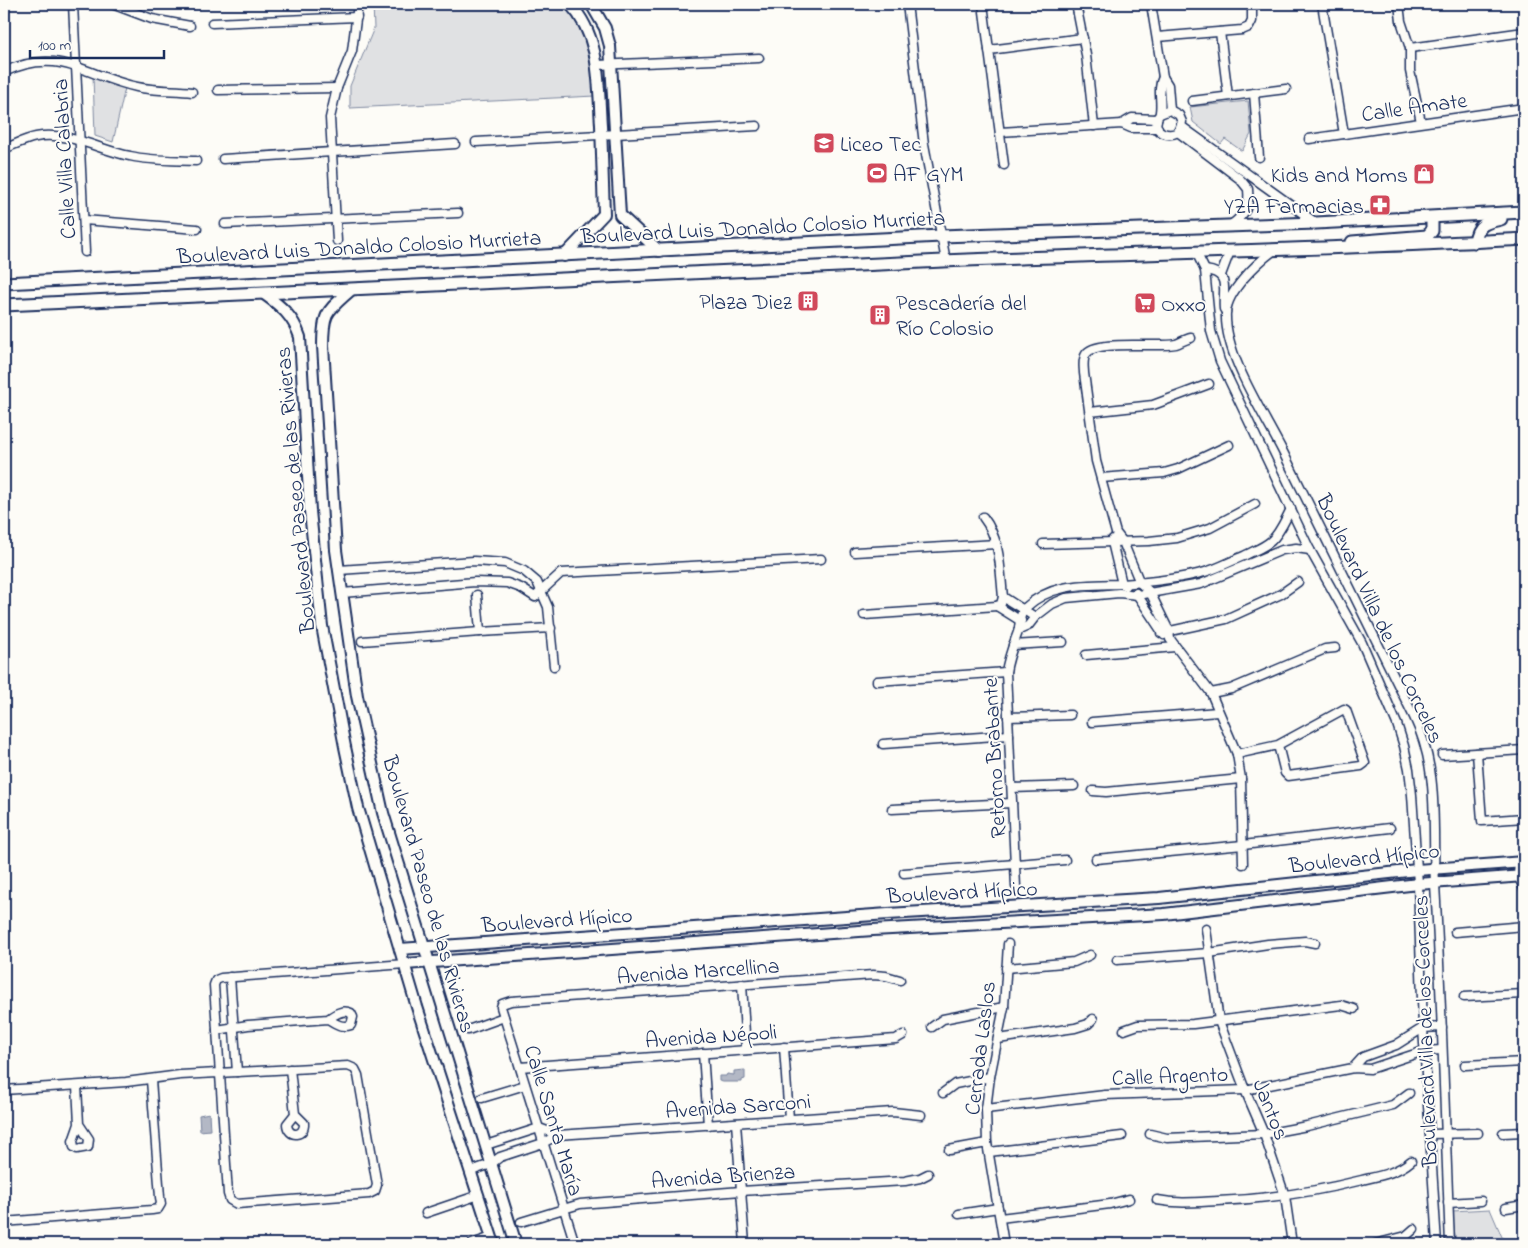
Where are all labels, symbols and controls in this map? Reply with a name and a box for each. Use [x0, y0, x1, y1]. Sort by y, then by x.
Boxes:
scale bar [30, 28, 164, 60]
text: 100 m [38, 35, 71, 57]
street label: Calle Villa Calabria [46, 78, 86, 240]
street label: Calle Amate [1359, 86, 1469, 132]
place label: Liceo Tec [840, 130, 921, 162]
school or university icon: Liceo Tec [812, 131, 836, 155]
place label: AF GYM [893, 160, 964, 192]
sports icon: AF GYM [865, 161, 889, 185]
place label: Kids and Moms [1271, 161, 1408, 193]
shop icon: Kids and Moms [1412, 162, 1436, 186]
place label: YZA Farmacias [1224, 192, 1364, 224]
pharmacy icon: YZA Farmacias [1368, 193, 1392, 217]
street label: Boulevard Luis Donaldo Colosio Murrieta [579, 203, 946, 255]
street label: Boulevard Luis Donaldo Colosio Murrieta [175, 223, 542, 275]
place label: Plaza Diez [699, 288, 793, 320]
building icon: Plaza Diez [796, 289, 820, 313]
place label: Pescadería del Río Colosio [896, 289, 1026, 346]
place label: Oxxo [1161, 290, 1206, 322]
supermarket icon: Oxxo [1133, 291, 1157, 315]
building icon: Pescadería del Río Colosio [868, 303, 892, 327]
street label: Boulevard Paseo de las Rivieras [269, 345, 326, 635]
street label: Boulevard Villa de los Corceles [1306, 488, 1450, 749]
street label: Retorno Brabante [976, 677, 1016, 839]
street label: Boulevard Paseo de las Rivieras [372, 752, 482, 1037]
street label: Boulevard Hípico [1286, 836, 1441, 884]
street label: Boulevard Hípico [885, 874, 1039, 914]
street label: Boulevard Villa de los Corceles [1406, 895, 1448, 1168]
street label: Boulevard Hípico [480, 901, 634, 943]
street label: Avenida Marcellina [616, 951, 781, 995]
street label: Cerrada Laslos [958, 980, 1006, 1117]
street label: Avenida Népoli [644, 1017, 778, 1059]
street label: Calle Santa María [514, 1041, 590, 1200]
street label: Calle Argento [1111, 1060, 1229, 1097]
street label: Jantos [1242, 1075, 1296, 1146]
street label: Avenida Sarconi [664, 1087, 812, 1129]
street label: Avenida Brienza [650, 1157, 796, 1199]

